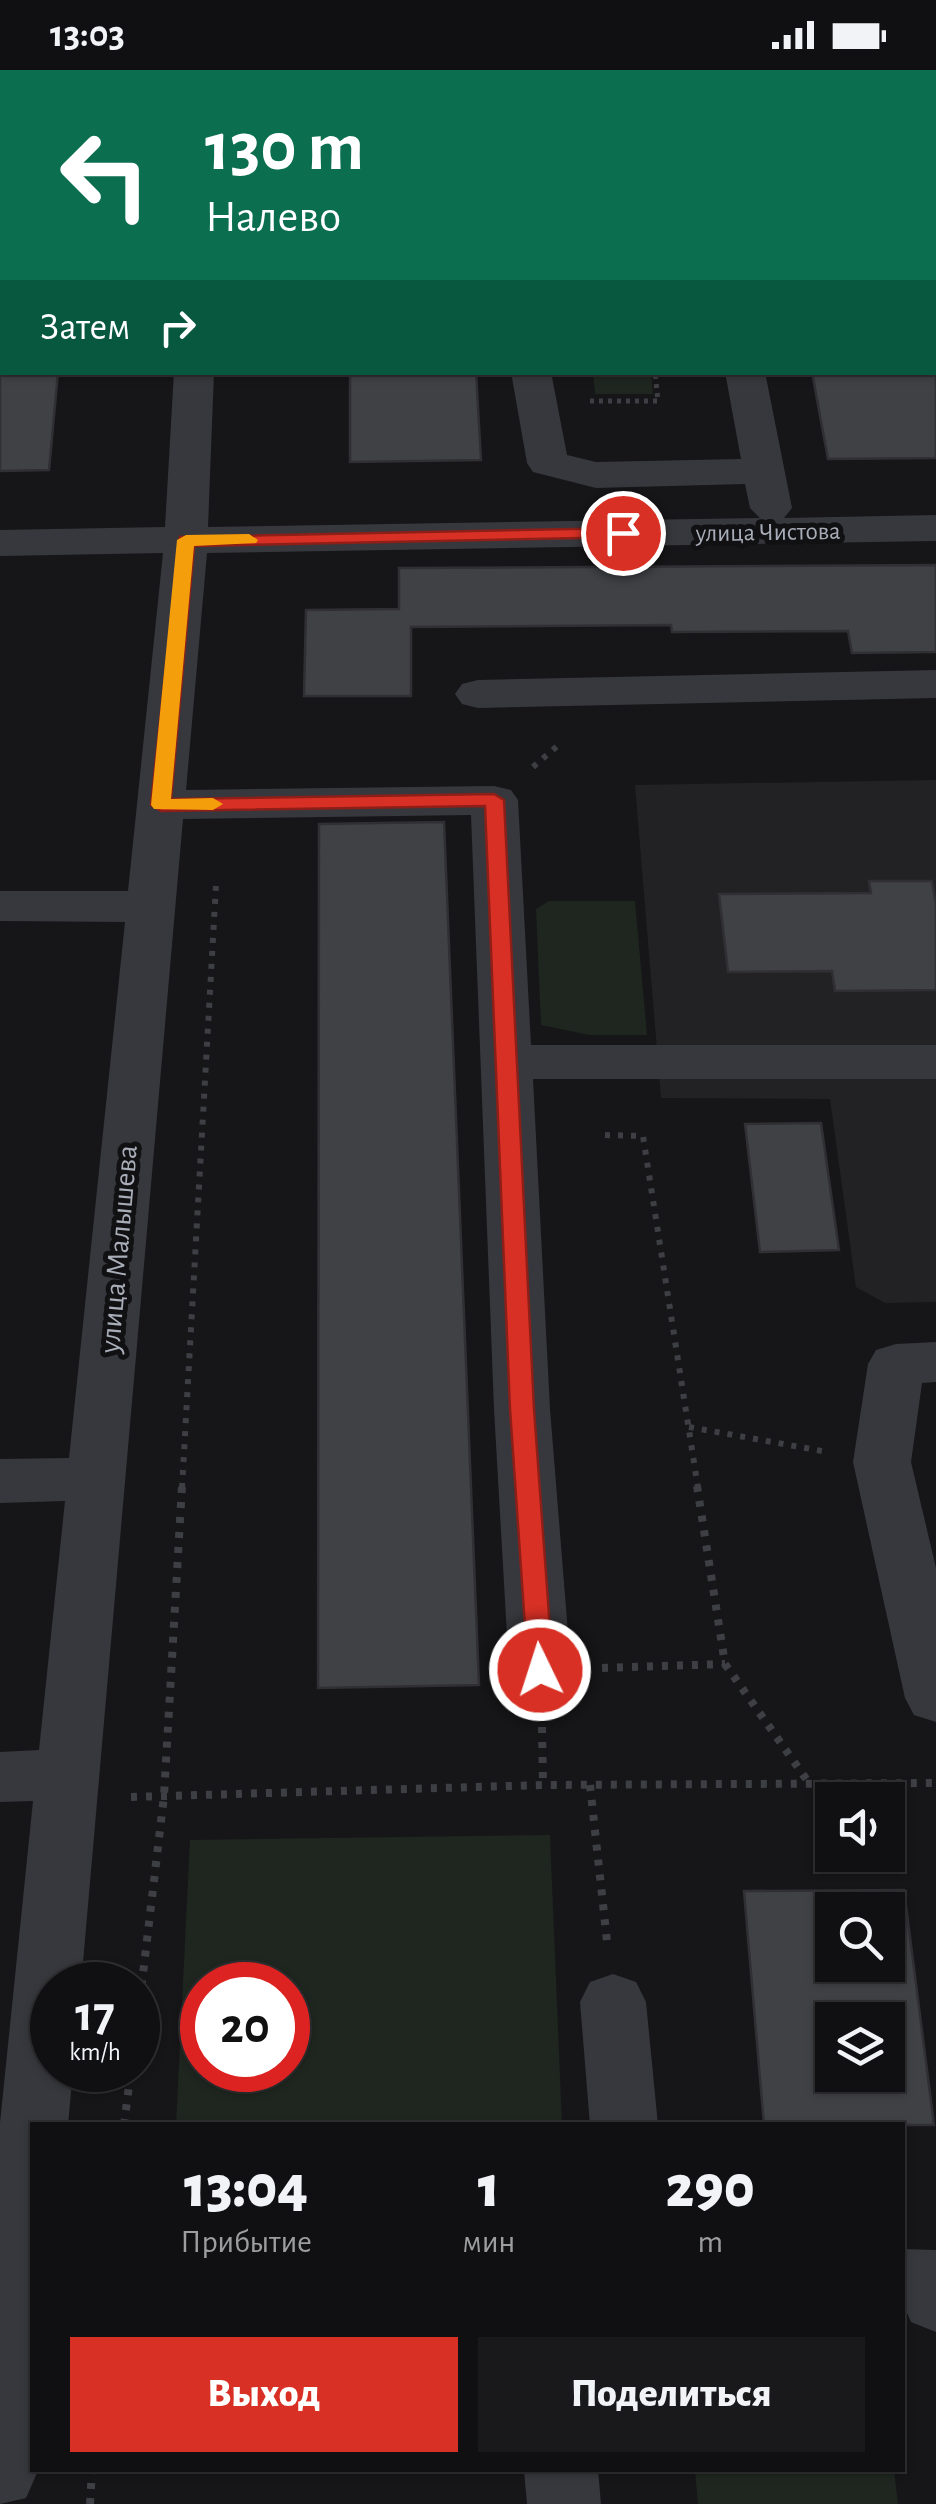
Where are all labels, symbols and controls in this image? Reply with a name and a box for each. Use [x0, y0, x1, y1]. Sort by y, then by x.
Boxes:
text: 13:03 [50, 16, 125, 54]
icon: left [40, 110, 170, 240]
text: 130 m [205, 113, 364, 183]
text: Налево [205, 195, 341, 240]
icon: right [150, 300, 205, 355]
text: Затем [40, 309, 130, 347]
pin [581, 491, 666, 576]
icon: arrive [596, 506, 651, 561]
street label: улица Чистова [694, 519, 841, 546]
street label: улица Малышева [95, 1144, 143, 1355]
position arrow [488, 1618, 592, 1722]
map controls [815, 1782, 905, 2092]
button: sound [815, 1782, 905, 1872]
button: search [815, 1892, 905, 1982]
speed limit sign: 20 [180, 1962, 310, 2092]
text: 17 [75, 1990, 115, 2040]
button: layers [815, 2002, 905, 2092]
text: km/h [69, 2040, 121, 2065]
text: 13:04 [184, 2158, 308, 2218]
text: 1 [478, 2158, 500, 2218]
text: 290 [666, 2158, 755, 2218]
text: Прибытие [180, 2226, 312, 2258]
text: мин [462, 2226, 515, 2258]
text: m [697, 2226, 723, 2258]
button: Выход [70, 2337, 458, 2452]
button: Поделиться [478, 2337, 865, 2452]

